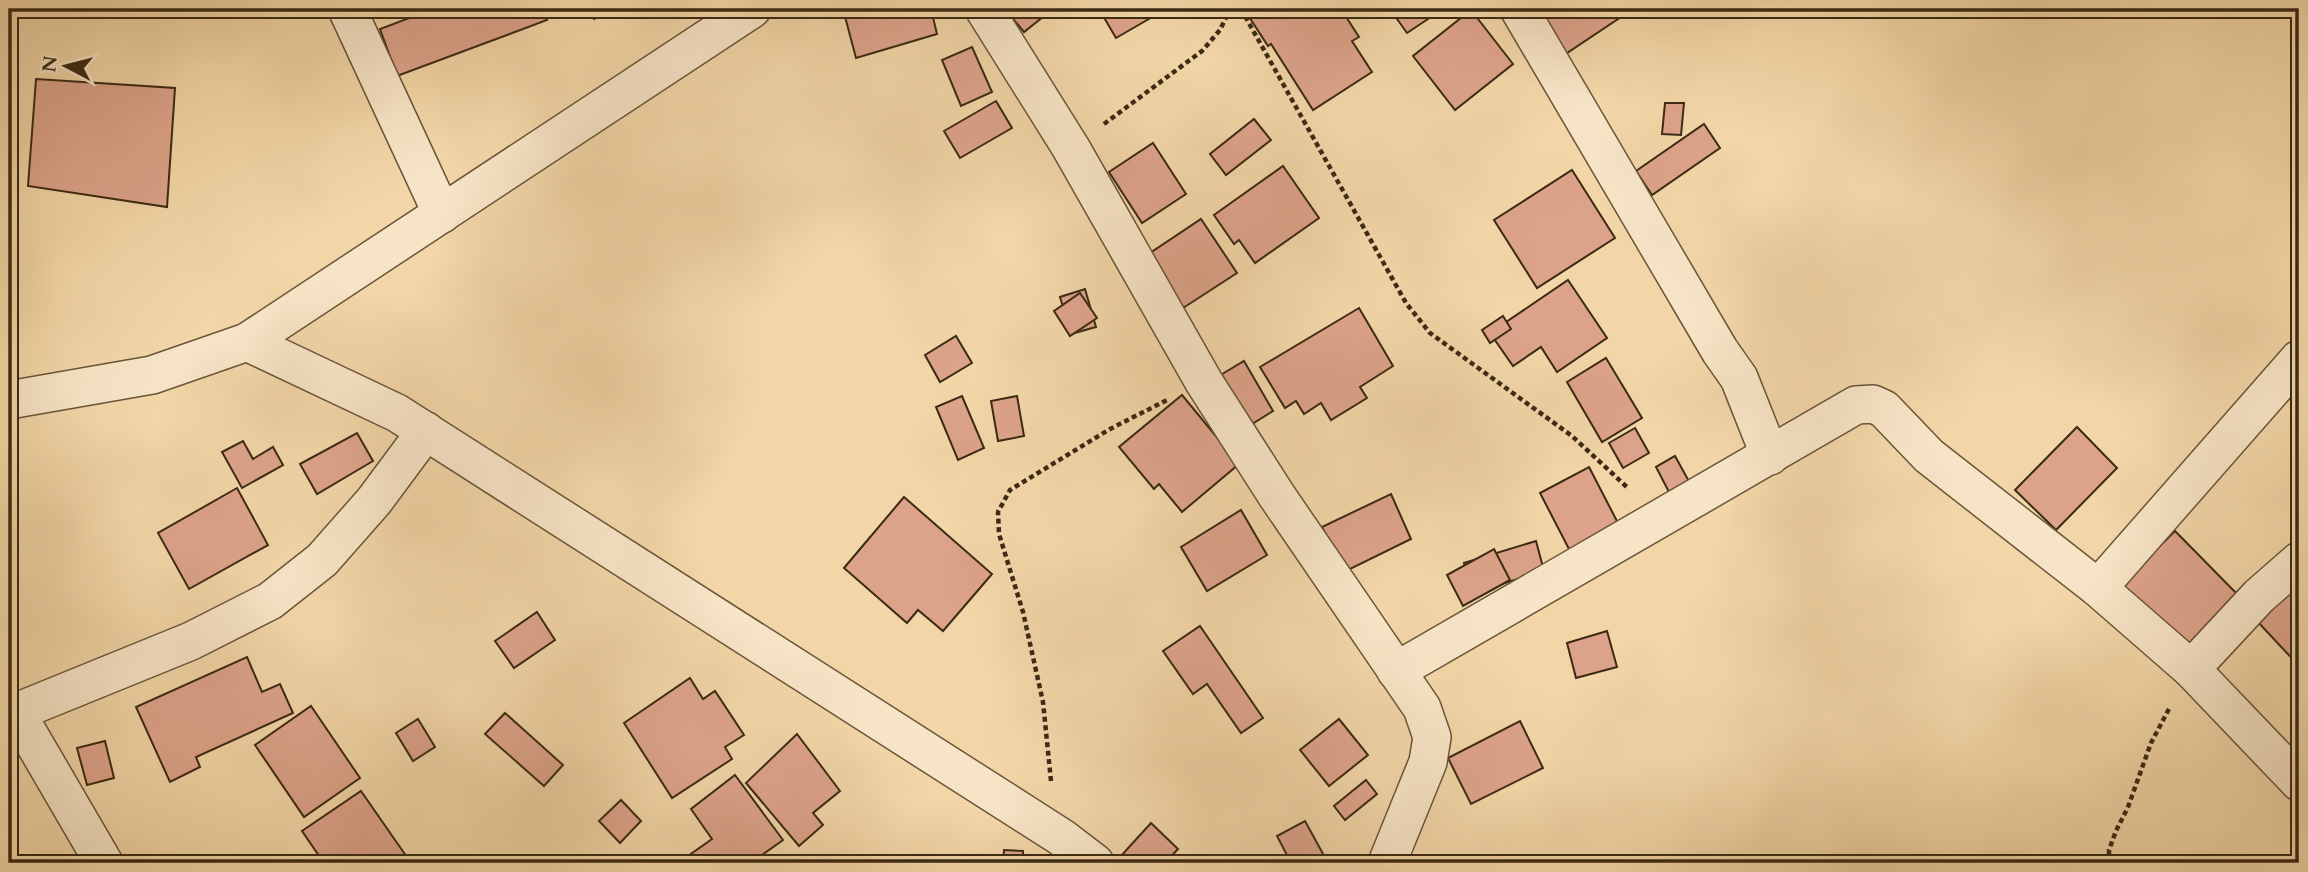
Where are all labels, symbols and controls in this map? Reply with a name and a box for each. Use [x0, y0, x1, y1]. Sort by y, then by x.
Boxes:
north arrow [32, 32, 102, 102]
text: N [36, 54, 64, 74]

